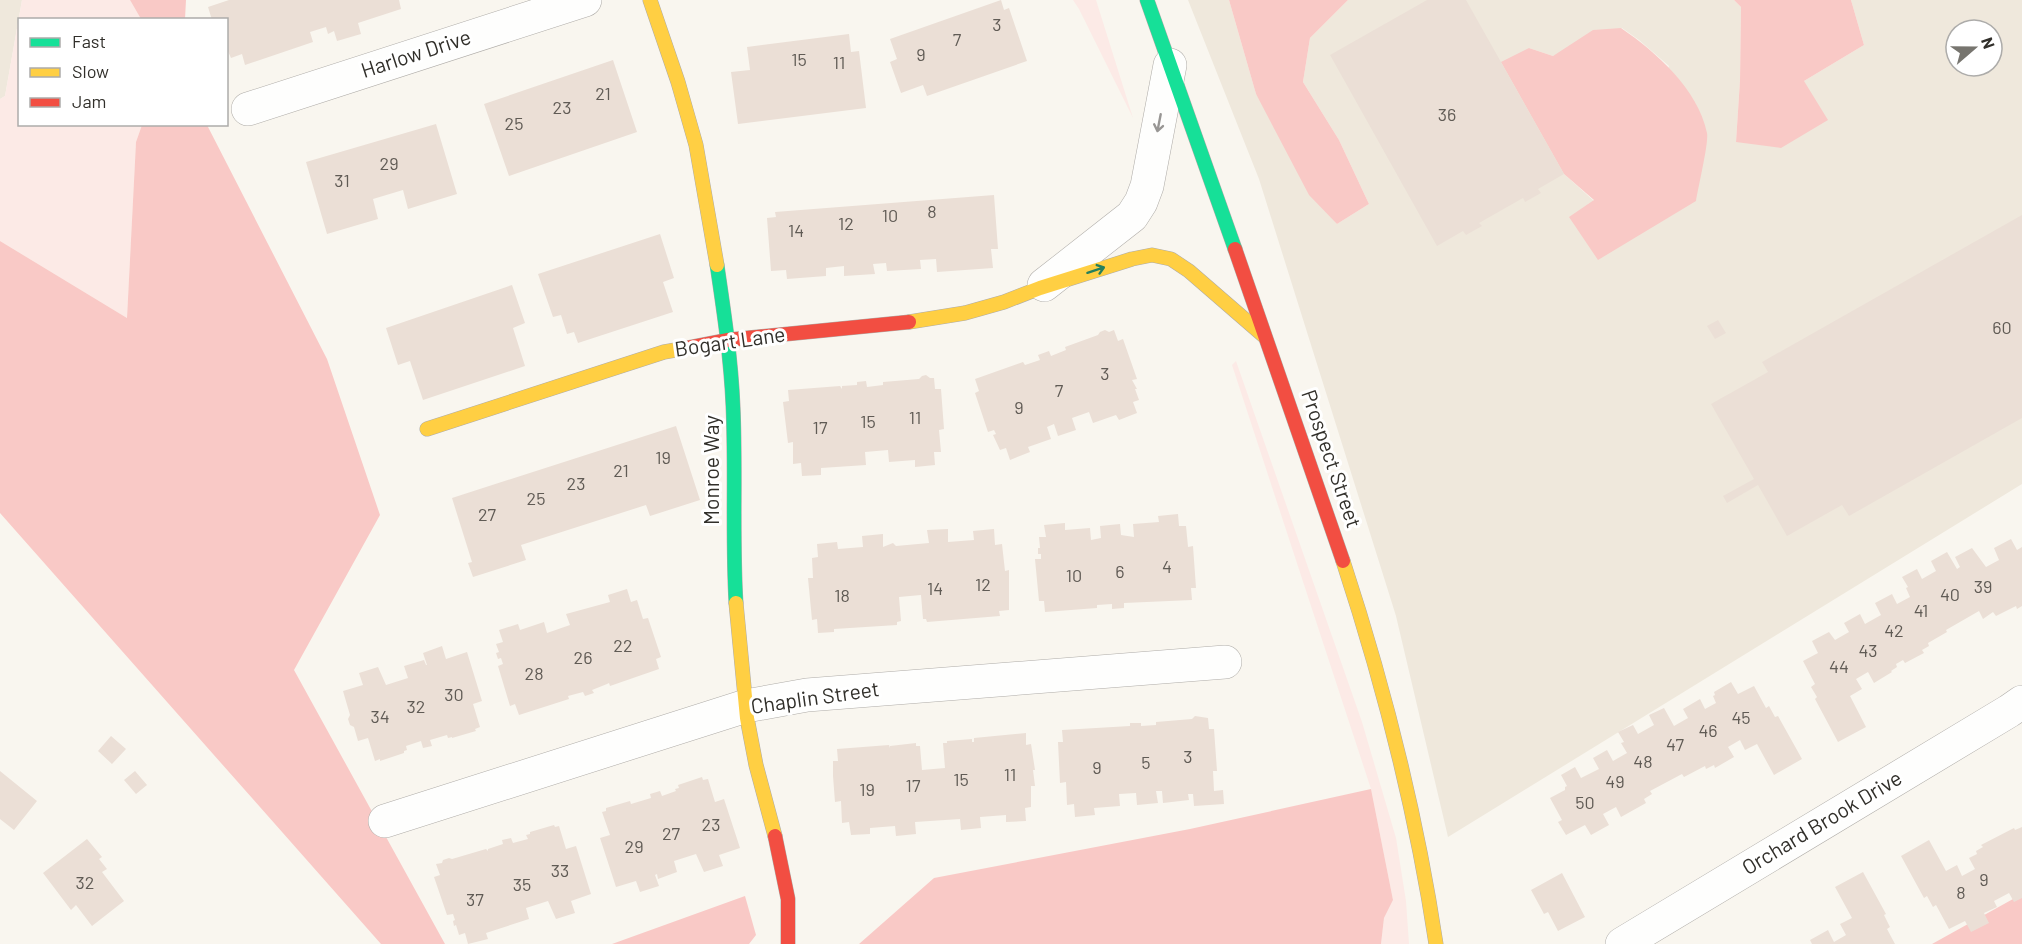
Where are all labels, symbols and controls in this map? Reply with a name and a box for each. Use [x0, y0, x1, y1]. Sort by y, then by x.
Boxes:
house number: 3 [992, 13, 1002, 35]
legend [18, 18, 228, 126]
north arrow [1944, 18, 2004, 78]
street label: Harlow Drive [357, 23, 474, 82]
house number: 7 [953, 28, 962, 50]
text: Fast [72, 30, 106, 52]
text: N [1978, 34, 1999, 51]
house number: 9 [916, 43, 926, 65]
house number: 15 [791, 48, 807, 70]
house number: 11 [833, 51, 845, 73]
text: Slow [72, 60, 109, 82]
house number: 21 [595, 82, 611, 104]
text: Jam [72, 90, 106, 112]
house number: 23 [553, 96, 571, 118]
house number: 36 [1438, 103, 1456, 125]
house number: 25 [505, 112, 523, 134]
one-way arrow [1153, 113, 1164, 132]
house number: 29 [379, 152, 399, 174]
house number: 31 [334, 169, 350, 191]
house number: 8 [927, 200, 937, 222]
house number: 10 [882, 204, 898, 226]
house number: 12 [838, 212, 854, 234]
house number: 14 [788, 219, 804, 241]
one-way arrow [1086, 264, 1105, 275]
house number: 60 [1992, 316, 2012, 338]
street label: Bogart Lane [673, 320, 787, 361]
house number: 3 [1100, 362, 1110, 384]
house number: 7 [1055, 379, 1064, 401]
street label: Prospect Street [1297, 386, 1368, 531]
house number: 9 [1014, 396, 1024, 418]
house number: 11 [909, 406, 921, 428]
house number: 15 [860, 410, 876, 432]
street label: Monroe Way [698, 415, 723, 525]
house number: 17 [813, 416, 828, 438]
house number: 19 [655, 446, 671, 468]
house number: 21 [613, 459, 629, 481]
house number: 23 [567, 472, 585, 494]
house number: 25 [527, 487, 545, 509]
house number: 27 [478, 503, 497, 525]
house number: 4 [1162, 555, 1172, 577]
house number: 6 [1115, 560, 1125, 582]
house number: 10 [1066, 564, 1082, 586]
house number: 12 [975, 573, 991, 595]
house number: 39 [1974, 575, 1992, 597]
house number: 14 [927, 577, 943, 599]
house number: 40 [1940, 583, 1960, 605]
house number: 18 [834, 584, 850, 606]
house number: 41 [1914, 599, 1928, 621]
house number: 42 [1884, 619, 1904, 641]
house number: 22 [613, 634, 633, 656]
house number: 43 [1858, 639, 1878, 661]
house number: 26 [574, 646, 592, 668]
house number: 44 [1829, 655, 1849, 677]
house number: 28 [524, 662, 544, 684]
street label: Chaplin Street [749, 675, 881, 718]
house number: 30 [444, 683, 464, 705]
house number: 32 [407, 695, 425, 717]
house number: 34 [370, 705, 390, 727]
house number: 45 [1731, 706, 1751, 728]
house number: 46 [1698, 719, 1718, 741]
house number: 47 [1666, 733, 1684, 755]
house number: 3 [1183, 745, 1193, 767]
house number: 48 [1633, 750, 1653, 772]
house number: 5 [1141, 751, 1151, 773]
house number: 9 [1092, 756, 1102, 778]
house number: 11 [1004, 763, 1016, 785]
street label: Orchard Brook Drive [1737, 764, 1906, 879]
house number: 15 [953, 768, 969, 790]
house number: 49 [1605, 770, 1625, 792]
house number: 17 [906, 774, 921, 796]
house number: 19 [859, 778, 875, 800]
house number: 50 [1575, 791, 1595, 813]
house number: 23 [702, 813, 720, 835]
house number: 27 [662, 822, 681, 844]
house number: 29 [624, 835, 644, 857]
house number: 33 [551, 859, 569, 881]
house number: 9 [1979, 868, 1989, 890]
house number: 32 [76, 871, 94, 893]
house number: 35 [513, 873, 531, 895]
house number: 8 [1956, 881, 1966, 903]
house number: 37 [466, 888, 484, 910]

